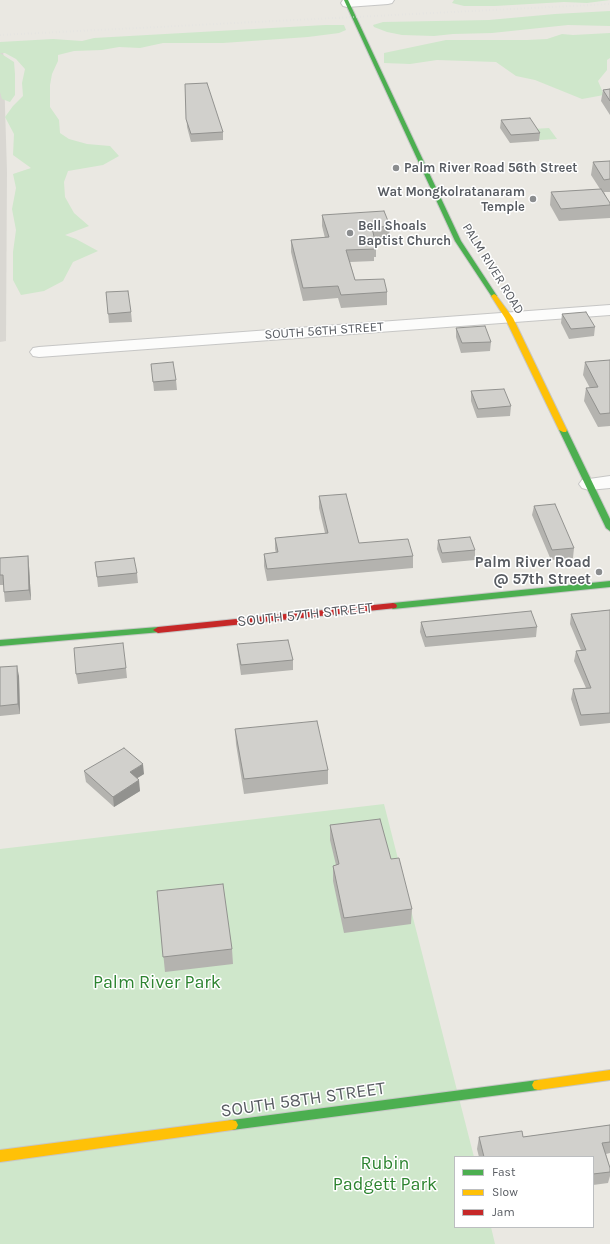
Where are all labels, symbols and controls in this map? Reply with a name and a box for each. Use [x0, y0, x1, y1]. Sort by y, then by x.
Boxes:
place label: Palm River Road 56th Street [404, 160, 577, 176]
marker: Palm River Road 56th Street [391, 163, 401, 173]
place label: Wat Mongkolratanaram Temple [378, 184, 525, 215]
marker: Wat Mongkolratanaram Temple [528, 194, 538, 204]
place label: Bell Shoals Baptist Church [358, 218, 451, 249]
street label: PALM RIVER ROAD [459, 221, 527, 317]
marker: Bell Shoals Baptist Church [345, 228, 355, 238]
street label: SOUTH 56TH STREET [264, 319, 384, 343]
place label: Palm River Road @ 57th Street [475, 554, 591, 589]
marker: Palm River Road @ 57th Street [594, 567, 604, 577]
street label: SOUTH 57TH STREET [236, 599, 374, 631]
park label: Palm River Park [93, 972, 221, 994]
street label: SOUTH 58TH STREET [219, 1078, 387, 1122]
park label: Rubin Padgett Park [333, 1153, 437, 1196]
legend [454, 1156, 594, 1228]
text: Fast [492, 1165, 515, 1179]
text: Slow [492, 1185, 518, 1199]
text: Jam [492, 1205, 515, 1219]

